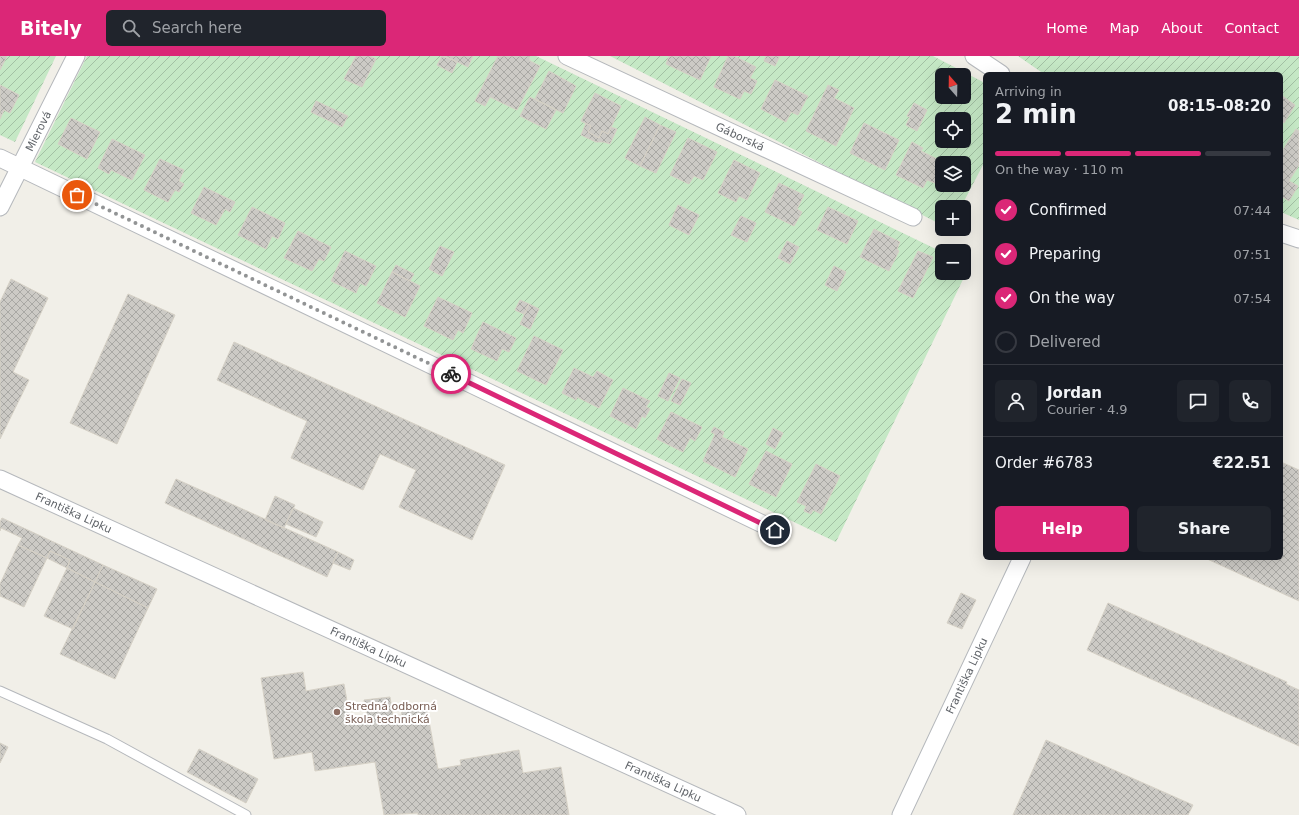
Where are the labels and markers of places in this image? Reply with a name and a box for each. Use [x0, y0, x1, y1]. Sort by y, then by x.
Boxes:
pin [60, 178, 94, 212]
pin [758, 513, 792, 547]
place label: Stredná odborná škola technická [345, 700, 437, 726]
marker: Stredná odborná škola technická [332, 707, 342, 717]

